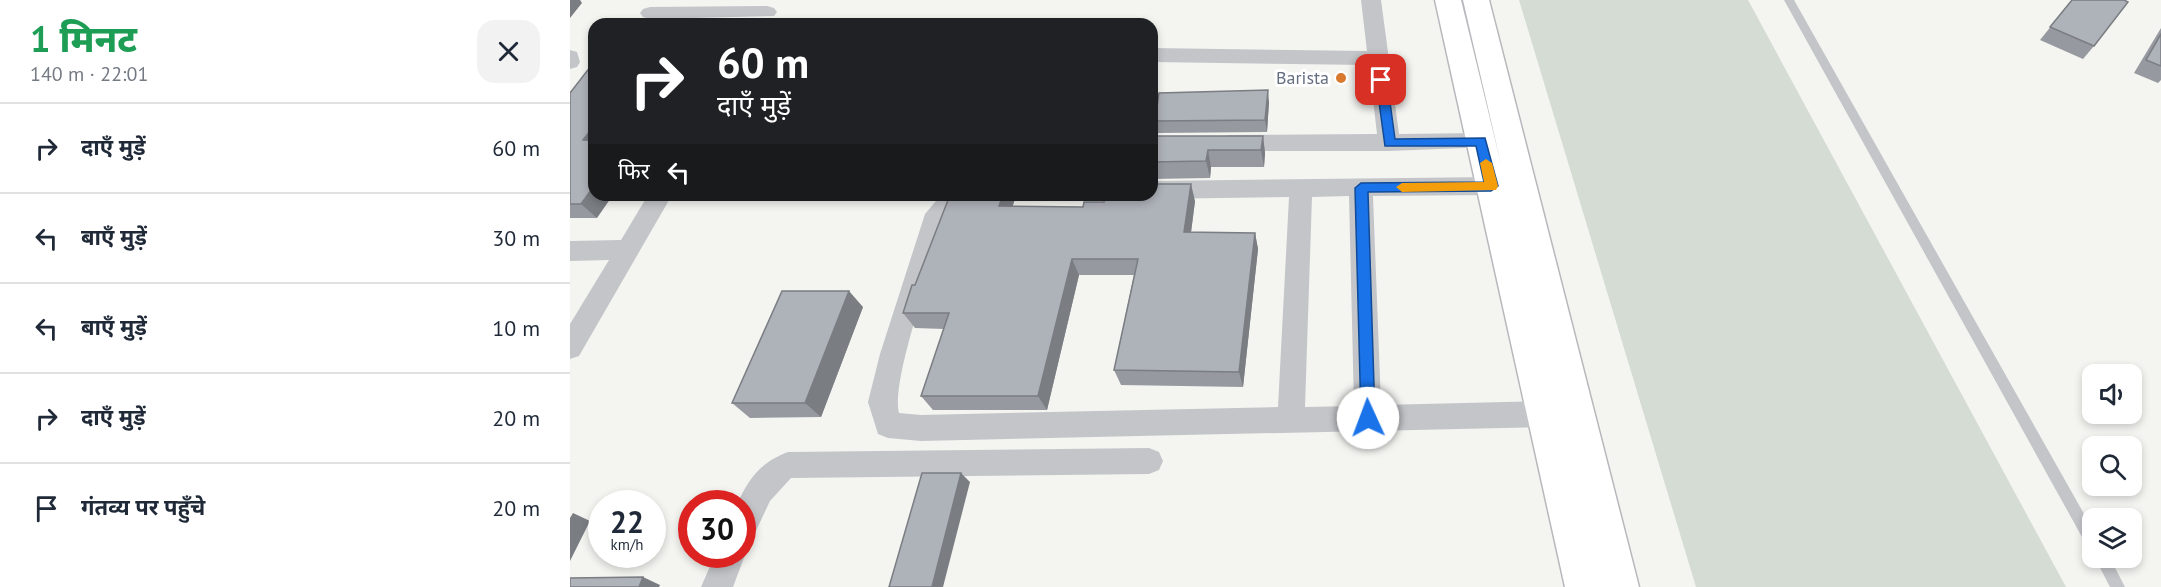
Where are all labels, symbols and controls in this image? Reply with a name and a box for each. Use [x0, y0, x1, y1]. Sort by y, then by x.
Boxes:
text: 1 मिनट [30, 15, 137, 62]
button: close [477, 20, 540, 83]
text: 60 m [717, 35, 809, 90]
icon: right [618, 42, 696, 120]
pin [1355, 54, 1406, 105]
text: 140 m · 22:01 [30, 61, 148, 87]
icon: arrive [1364, 63, 1397, 96]
place label: Barista [1276, 66, 1329, 89]
marker: Barista [1334, 71, 1348, 85]
text: दाएँ मुड़ें [717, 88, 791, 122]
icon: right [30, 132, 63, 165]
text: दाएँ मुड़ें [81, 133, 146, 161]
text: 60 m [492, 134, 540, 162]
icon: left [662, 156, 695, 189]
text: फिर [618, 157, 650, 185]
icon: left [30, 222, 63, 255]
text: बाएँ मुड़ें [81, 223, 147, 251]
text: 30 m [492, 224, 540, 252]
icon: left [30, 312, 63, 345]
text: बाएँ मुड़ें [81, 313, 147, 341]
text: 10 m [492, 314, 540, 342]
map controls [2082, 364, 2142, 568]
button: sound [2082, 364, 2142, 424]
position arrow [1336, 386, 1400, 450]
icon: right [30, 402, 63, 435]
text: दाएँ मुड़ें [81, 403, 146, 431]
text: 20 m [492, 404, 540, 432]
button: search [2082, 436, 2142, 496]
speed limit sign: 30 [678, 490, 756, 568]
icon: arrive [30, 492, 63, 525]
text: गंतव्य पर पहुँचे [81, 493, 205, 521]
text: 20 m [492, 494, 540, 522]
text: 22 [610, 502, 644, 541]
button: layers [2082, 508, 2142, 568]
text: km/h [611, 535, 643, 554]

